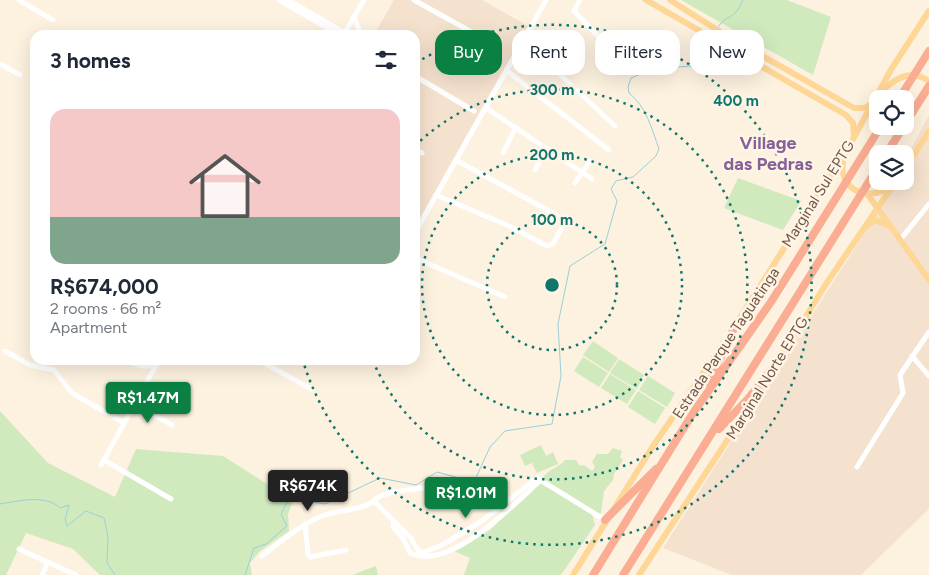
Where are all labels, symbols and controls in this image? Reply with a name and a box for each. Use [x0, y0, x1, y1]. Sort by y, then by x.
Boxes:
chip: Buy [435, 30, 502, 75]
chip: Rent [512, 30, 585, 75]
chip: Filters [595, 30, 680, 75]
chip: New [690, 30, 764, 75]
icon: filters [372, 46, 400, 74]
text: 3 homes [50, 48, 131, 73]
text: 300 m [530, 81, 574, 99]
map controls [869, 90, 914, 190]
button: locate [869, 90, 914, 135]
text: 400 m [713, 92, 759, 110]
district label: Village das Pedras [723, 132, 813, 175]
street label: Marginal Sul EPTG [778, 137, 858, 251]
icon: home [180, 141, 270, 231]
button: layers [869, 145, 914, 190]
text: 200 m [530, 146, 574, 164]
text: 100 m [531, 211, 573, 229]
street label: Estrada Parque Taguatinga [669, 264, 783, 422]
text: R$674,000 [50, 274, 159, 299]
centre of rings [543, 276, 561, 294]
text: 2 rooms · 66 m² [50, 299, 161, 318]
street label: Marginal Norte EPTG [722, 313, 812, 443]
text: Apartment [50, 318, 127, 337]
pin: R$1.47M [102, 382, 194, 424]
text: R$1.47M [117, 388, 179, 407]
pin: R$674K [267, 470, 349, 512]
text: R$674K [279, 476, 337, 495]
pin: R$1.01M [420, 476, 512, 519]
text: R$1.01M [436, 483, 496, 502]

